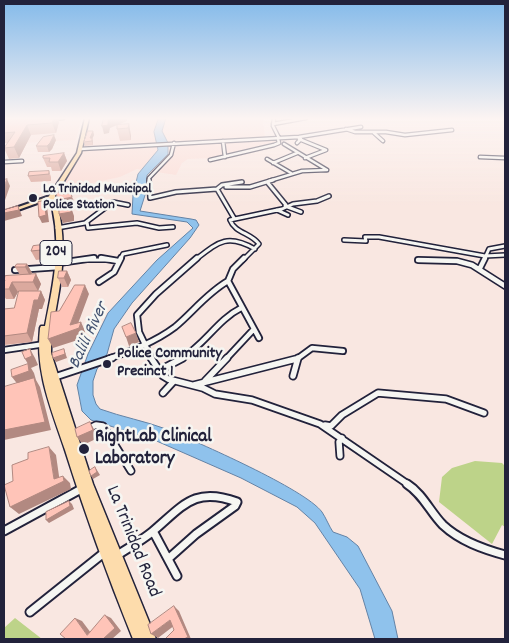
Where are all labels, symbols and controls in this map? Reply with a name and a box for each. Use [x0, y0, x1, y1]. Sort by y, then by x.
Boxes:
place label: La Trinidad Municipal Police Station [43, 182, 152, 214]
marker: La Trinidad Municipal Police Station [27, 192, 39, 204]
road number: 204 [40, 240, 72, 266]
water label: Balili River [65, 300, 115, 372]
place label: Police Community Precinct 1 [117, 345, 222, 383]
marker: Police Community Precinct 1 [101, 358, 113, 370]
place label: RightLab Clinical Laboratory [95, 427, 212, 471]
marker: RightLab Clinical Laboratory [77, 442, 91, 456]
street label: La Trinidad Road [99, 483, 165, 601]

